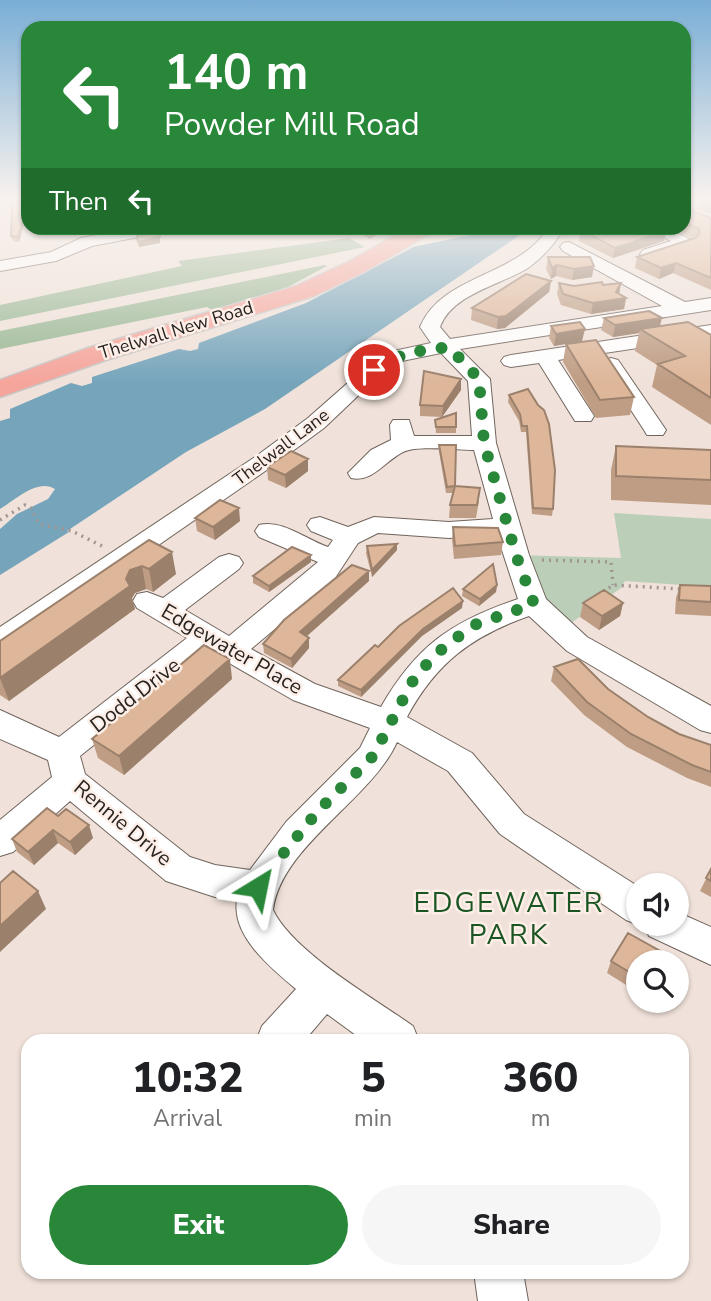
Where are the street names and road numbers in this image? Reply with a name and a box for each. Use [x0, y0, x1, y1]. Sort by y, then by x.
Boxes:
street label: Thelwall New Road [96, 295, 256, 365]
street label: Thelwall Lane [228, 403, 334, 491]
street label: Edgewater Place [156, 597, 308, 701]
street label: Dodd Drive [84, 651, 186, 739]
street label: Rennie Drive [68, 774, 178, 872]

